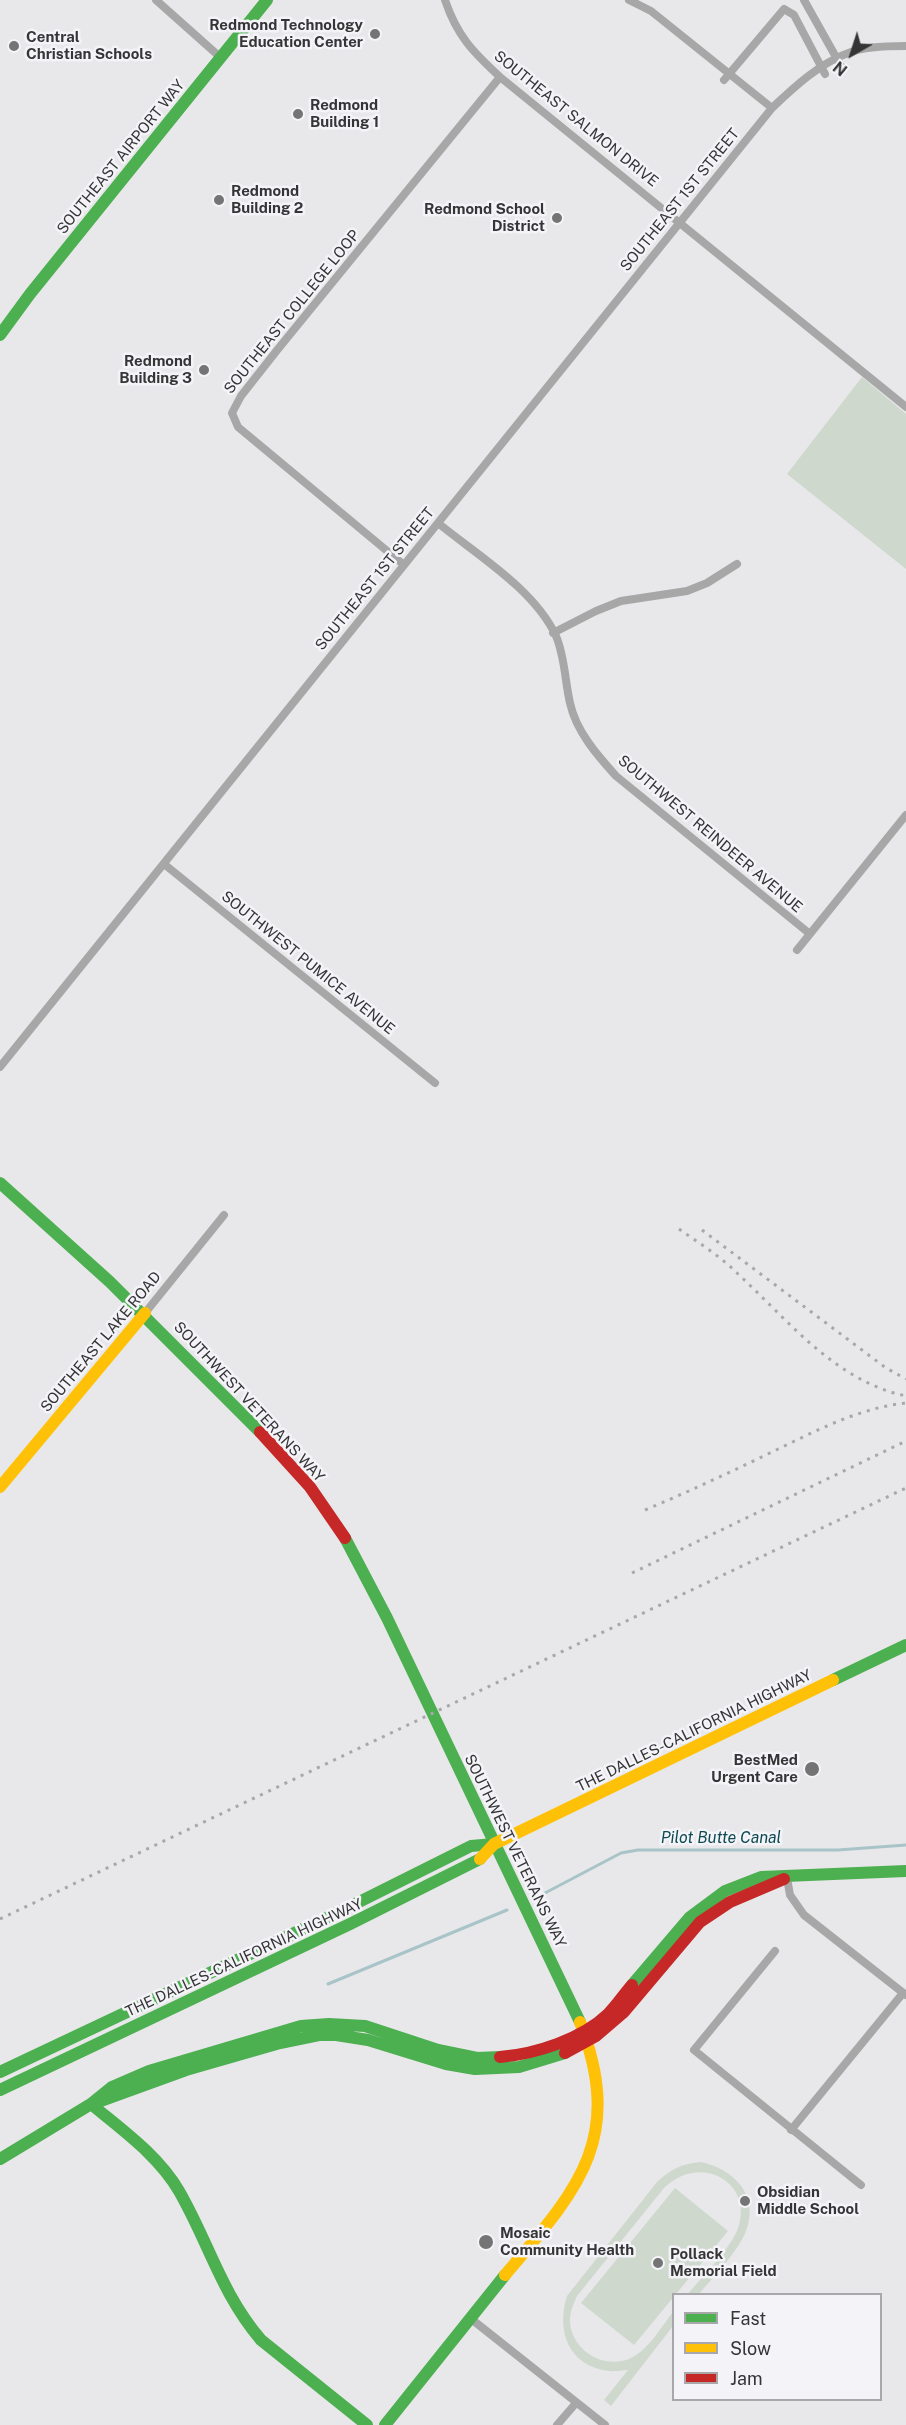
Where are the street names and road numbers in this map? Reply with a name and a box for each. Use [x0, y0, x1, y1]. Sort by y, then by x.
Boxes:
street label: SOUTHEAST SALMON DRIVE [490, 47, 662, 191]
street label: SOUTHEAST AIRPORT WAY [53, 76, 189, 238]
street label: SOUTHEAST 1ST STREET [617, 125, 743, 275]
street label: SOUTHEAST COLLEGE LOOP [220, 227, 364, 397]
street label: SOUTHEAST 1ST STREET [312, 504, 438, 654]
street label: SOUTHWEST REINDEER AVENUE [614, 752, 806, 916]
street label: SOUTHWEST PUMICE AVENUE [218, 887, 398, 1039]
street label: SOUTHEAST LAKE ROAD [37, 1268, 165, 1416]
street label: SOUTHWEST VETERANS WAY [170, 1318, 328, 1486]
street label: THE DALLES-CALIFORNIA HIGHWAY [573, 1666, 815, 1796]
street label: SOUTHWEST VETERANS WAY [460, 1752, 570, 1950]
street label: THE DALLES-CALIFORNIA HIGHWAY [123, 1895, 365, 2021]

